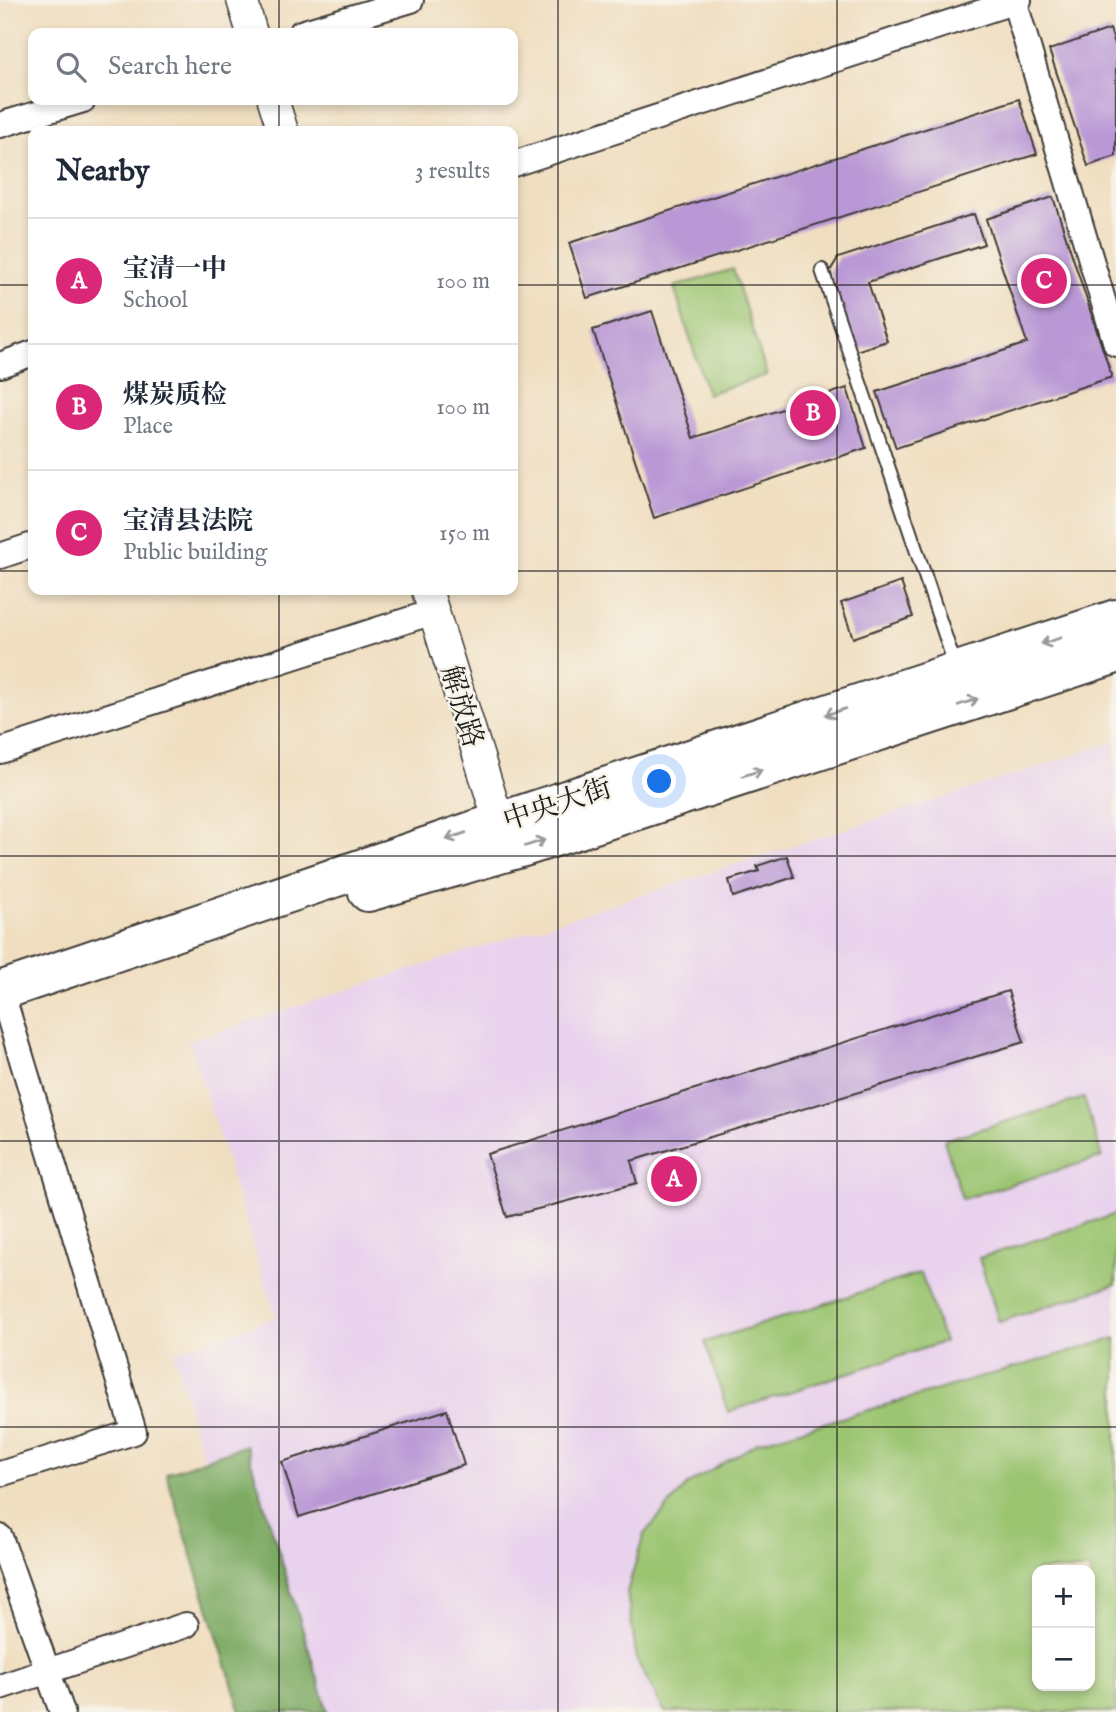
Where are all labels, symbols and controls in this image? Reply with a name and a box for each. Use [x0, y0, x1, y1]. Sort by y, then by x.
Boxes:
search box [28, 28, 518, 105]
icon: search [52, 48, 90, 86]
text: Search here [108, 50, 232, 83]
text: Nearby [56, 153, 149, 191]
text: 3 results [415, 157, 490, 186]
text: 宝清一中 [123, 253, 227, 286]
pin: C [1021, 255, 1067, 307]
text: A [71, 267, 87, 296]
text: 100 m [436, 267, 490, 296]
text: School [123, 286, 188, 315]
text: 煤炭质检 [123, 379, 227, 412]
pin: B [790, 387, 836, 439]
text: B [71, 393, 87, 422]
text: 100 m [436, 393, 490, 422]
text: Place [123, 412, 173, 441]
text: 宝清县法院 [123, 505, 253, 538]
text: C [71, 519, 87, 548]
text: 150 m [439, 519, 490, 548]
text: Public building [123, 538, 267, 567]
one-way arrow [1041, 636, 1063, 648]
street label: 解放路 [432, 661, 490, 752]
one-way arrow [957, 695, 979, 708]
one-way arrow [824, 706, 846, 719]
your location [642, 764, 676, 798]
one-way arrow [740, 766, 762, 778]
street label: 中央大街 [499, 771, 616, 839]
one-way arrow [445, 830, 467, 843]
one-way arrow [524, 836, 546, 849]
pin: A [651, 1153, 697, 1205]
map controls [1032, 1565, 1095, 1691]
button: + [1032, 1565, 1095, 1628]
button: − [1032, 1628, 1095, 1691]

